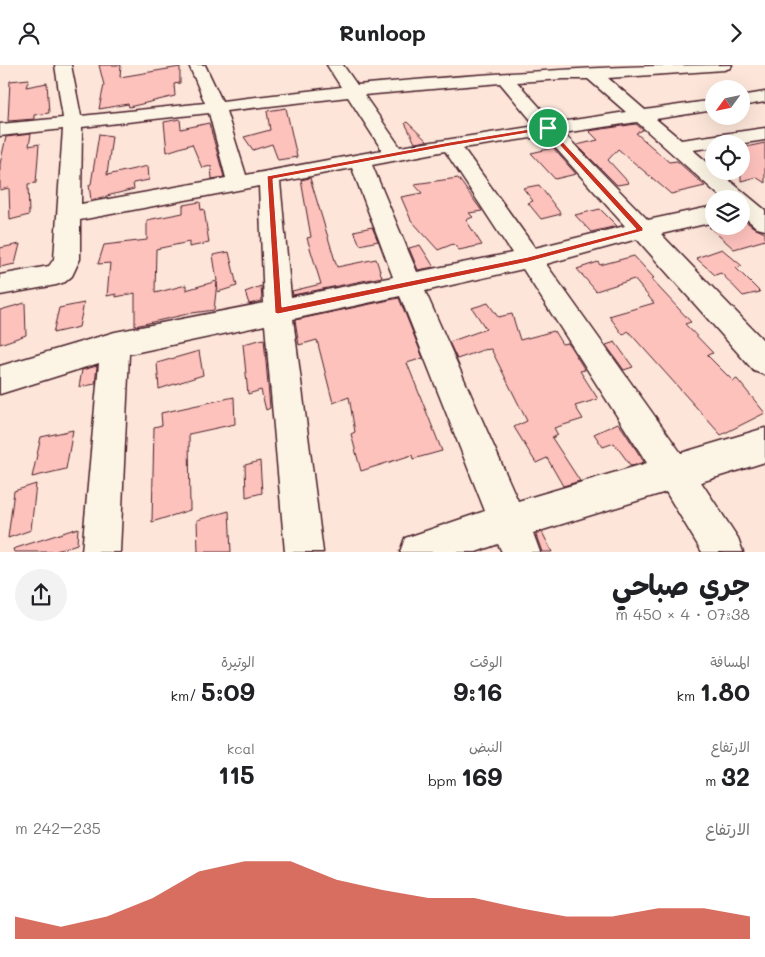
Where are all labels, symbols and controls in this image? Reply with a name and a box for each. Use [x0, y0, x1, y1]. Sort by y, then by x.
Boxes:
text: Runloop [339, 18, 426, 47]
icon: person [15, 19, 43, 47]
icon: forward [722, 19, 750, 47]
north arrow [705, 80, 750, 125]
map controls [705, 80, 750, 235]
pin [527, 107, 569, 149]
icon: arrive [534, 114, 562, 142]
button: locate [705, 135, 750, 180]
button: layers [705, 190, 750, 235]
text: جري صباحي [612, 566, 750, 602]
button: share [15, 569, 67, 621]
text: 07:38 · 4 × 450 m [615, 603, 750, 624]
text: الوتيرة [221, 652, 255, 671]
text: الوقت [470, 652, 502, 671]
text: المسافة [710, 652, 750, 671]
text: 5:09 [201, 675, 255, 707]
text: 9:16 [453, 675, 502, 707]
text: 1.80 [700, 675, 750, 707]
text: /km [171, 686, 201, 705]
text: km [677, 686, 700, 705]
text: النبض [469, 737, 502, 756]
text: الارتفاع [711, 737, 750, 756]
text: kcal [227, 739, 255, 758]
text: 115 [218, 758, 255, 790]
text: 169 [461, 760, 502, 792]
text: 32 [721, 760, 750, 792]
text: bpm [428, 771, 461, 790]
text: m [705, 771, 721, 790]
text: 235–242 m [15, 817, 101, 838]
text: الارتفاع [705, 818, 750, 839]

